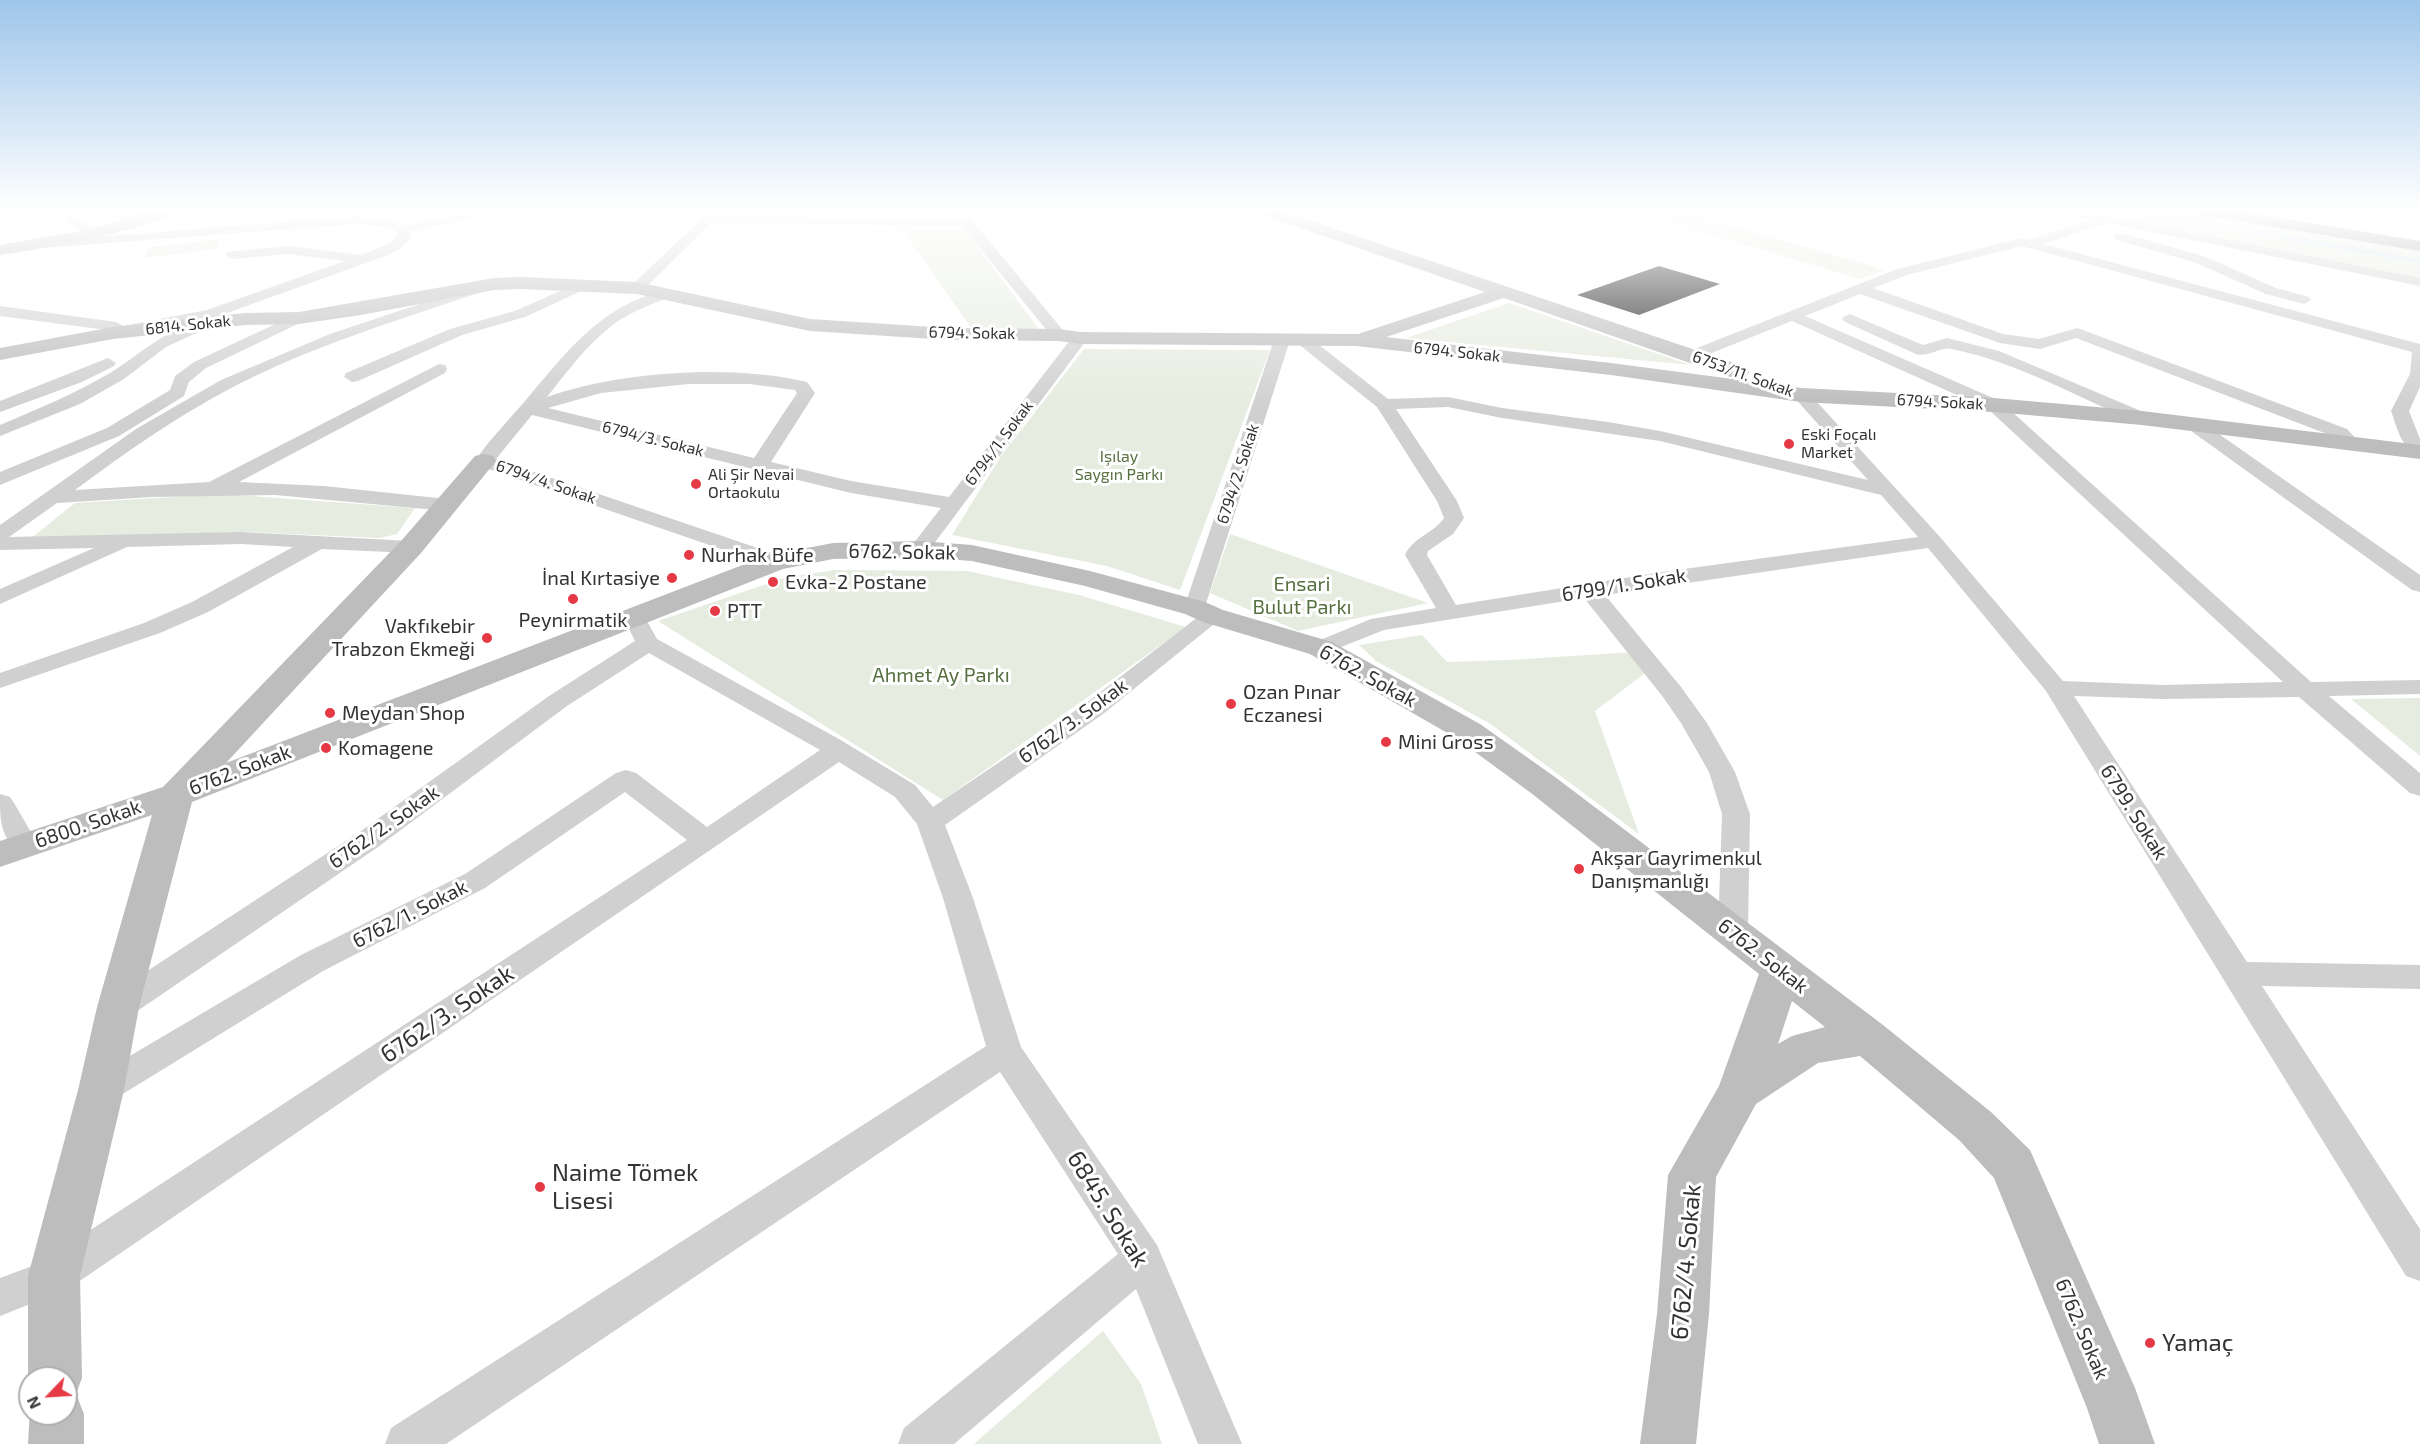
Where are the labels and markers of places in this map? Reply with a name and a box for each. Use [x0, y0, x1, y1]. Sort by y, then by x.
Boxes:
place label: Eski Foçalı Market [1801, 425, 1877, 463]
marker: Eski Foçalı Market [1782, 437, 1796, 451]
place label: Ali Şir Nevai Ortaokulu [708, 465, 794, 503]
marker: Ali Şir Nevai Ortaokulu [689, 477, 703, 491]
place label: Nurhak Büfe [701, 543, 814, 567]
marker: Nurhak Büfe [682, 548, 696, 562]
place label: İnal Kırtasiye [542, 566, 660, 590]
place label: Evka-2 Postane [785, 570, 927, 594]
marker: İnal Kırtasiye [665, 571, 679, 585]
marker: Evka-2 Postane [766, 575, 780, 589]
marker: Peynirmatik [566, 592, 580, 606]
place label: PTT [727, 599, 762, 623]
marker: PTT [708, 604, 722, 618]
place label: Peynirmatik [519, 608, 627, 632]
place label: Vakfıkebir Trabzon Ekmeği [331, 614, 475, 661]
marker: Vakfıkebir Trabzon Ekmeği [480, 631, 494, 645]
place label: Ozan Pınar Eczanesi [1243, 680, 1341, 727]
marker: Ozan Pınar Eczanesi [1224, 697, 1238, 711]
place label: Meydan Shop [342, 701, 465, 725]
marker: Meydan Shop [323, 706, 337, 720]
place label: Mini Gross [1398, 730, 1494, 754]
marker: Mini Gross [1379, 735, 1393, 749]
place label: Komagene [338, 736, 434, 760]
marker: Komagene [319, 741, 333, 755]
place label: Akşar Gayrimenkul Danışmanlığı [1591, 846, 1762, 893]
marker: Akşar Gayrimenkul Danışmanlığı [1572, 862, 1586, 876]
place label: Naime Tömek Lisesi [552, 1159, 698, 1215]
marker: Naime Tömek Lisesi [533, 1180, 547, 1194]
place label: Yamaç [2162, 1329, 2233, 1357]
marker: Yamaç [2143, 1336, 2157, 1350]

